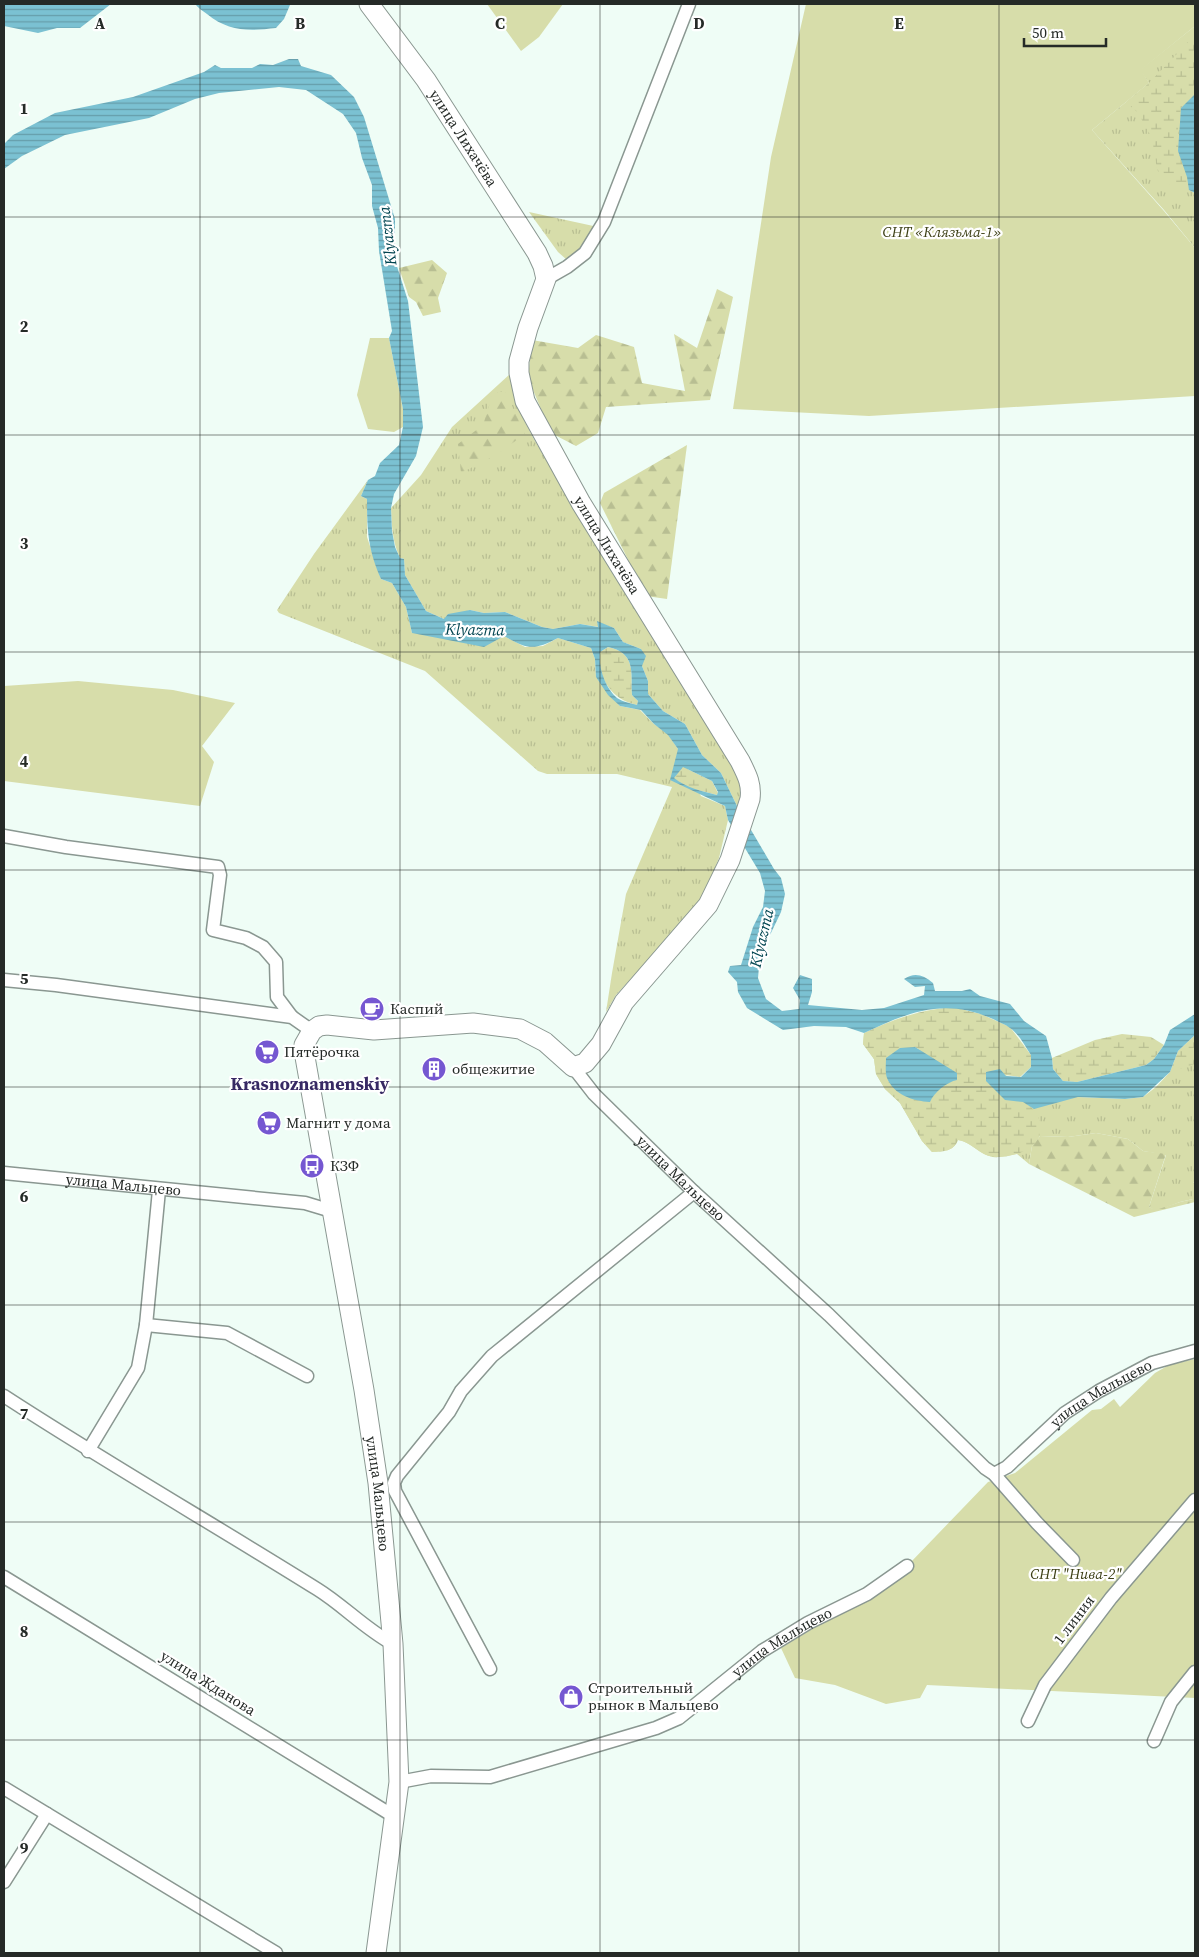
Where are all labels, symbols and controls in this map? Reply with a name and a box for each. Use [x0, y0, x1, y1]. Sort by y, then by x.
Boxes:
text: A [95, 12, 106, 34]
text: B [295, 12, 306, 34]
text: C [495, 12, 505, 34]
text: D [693, 12, 705, 34]
text: E [894, 12, 904, 34]
scale bar [1024, 15, 1106, 47]
text: 50 m [1032, 22, 1064, 43]
street label: улица Лихачёва [425, 85, 503, 191]
text: 1 [20, 97, 28, 119]
water label: Klyazma [372, 204, 402, 268]
park label: СНТ «Клязьма-1» [883, 221, 1001, 242]
text: 2 [20, 315, 29, 337]
street label: улица Лихачёва [569, 492, 646, 598]
text: 3 [20, 532, 29, 554]
water label: Klyazma [444, 617, 506, 641]
text: 4 [20, 750, 29, 772]
water label: Klyazma [743, 906, 779, 970]
text: 5 [20, 967, 29, 989]
cafe icon: Каспий [359, 996, 385, 1022]
place label: Каспий [390, 998, 444, 1019]
supermarket icon: Пятёрочка [254, 1039, 280, 1065]
place label: Пятёрочка [284, 1041, 360, 1062]
building icon: общежитие [421, 1056, 447, 1082]
place label: общежитие [452, 1058, 535, 1079]
district label: Krasnoznamenskiy [231, 1071, 390, 1096]
supermarket icon: Магнит у дома [256, 1110, 282, 1136]
place label: Магнит у дома [286, 1112, 391, 1133]
street label: улица Мальцево [632, 1130, 730, 1225]
bus stop icon: КЗФ [299, 1153, 325, 1179]
place label: КЗФ [330, 1155, 359, 1176]
street label: улица Мальцево [65, 1168, 182, 1201]
text: 6 [20, 1185, 29, 1207]
street label: улица Мальцево [1045, 1354, 1155, 1432]
text: 7 [20, 1402, 29, 1424]
street label: улица Мальцево [361, 1435, 395, 1552]
park label: СНТ "Нива-2" [1030, 1563, 1122, 1584]
street label: 1 линия [1048, 1591, 1099, 1649]
street label: улица Мальцево [727, 1602, 835, 1682]
text: 8 [20, 1620, 28, 1642]
street label: улица Жданова [157, 1645, 260, 1720]
place label: Строительный рынок в Мальцево [588, 1677, 719, 1715]
shop icon: Строительный рынок в Мальцево [558, 1684, 584, 1710]
text: 9 [20, 1837, 29, 1859]

